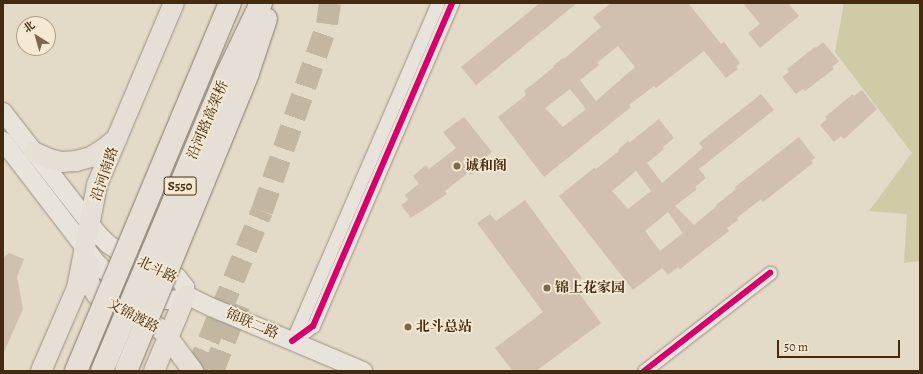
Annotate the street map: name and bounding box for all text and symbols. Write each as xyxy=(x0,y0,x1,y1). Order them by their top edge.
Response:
north arrow xyxy=(16,16,56,56)
text: 北 xyxy=(20,18,38,36)
street label: 沿河路高架桥 xyxy=(184,78,232,162)
street label: 沿河南路 xyxy=(88,145,122,203)
place label: 诚和阁 xyxy=(465,158,507,174)
marker: 诚和阁 xyxy=(452,161,462,171)
road number: S550 xyxy=(163,175,197,197)
street label: 北斗路 xyxy=(134,253,180,287)
place label: 锦上花家园 xyxy=(555,280,625,296)
marker: 锦上花家园 xyxy=(542,283,552,293)
street label: 文锦渡路 xyxy=(104,295,162,337)
street label: 锦联二路 xyxy=(223,305,281,343)
place label: 北斗总站 xyxy=(416,319,472,335)
marker: 北斗总站 xyxy=(403,322,413,332)
scale bar xyxy=(779,332,902,358)
text: 50 m xyxy=(784,339,808,355)

